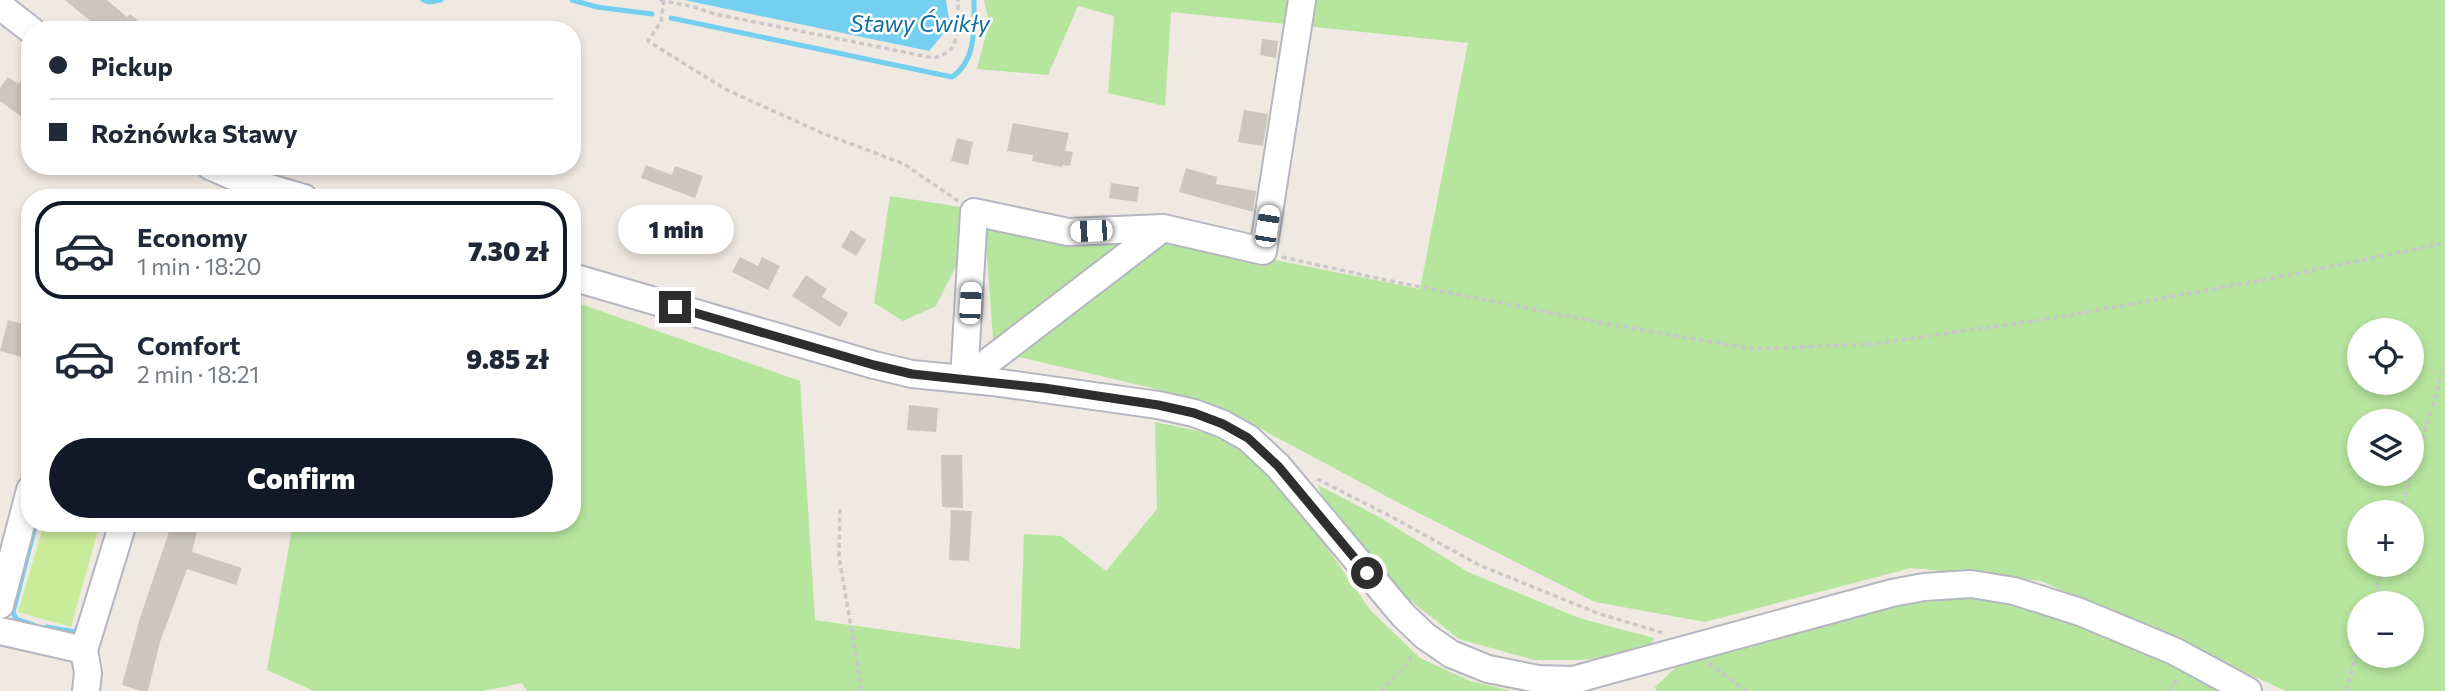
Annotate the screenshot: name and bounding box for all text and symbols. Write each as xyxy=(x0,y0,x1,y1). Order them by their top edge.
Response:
water label: Stawy Ćwikły xyxy=(850,9,991,37)
text: Pickup xyxy=(91,50,173,81)
text: Rożnówka Stawy xyxy=(91,117,298,148)
car xyxy=(1254,204,1281,248)
callout: 1 min xyxy=(617,205,733,254)
text: 1 min xyxy=(648,215,704,243)
icon: car xyxy=(53,219,116,282)
car xyxy=(1070,220,1113,242)
text: Economy xyxy=(137,221,248,252)
text: 7.30 zł xyxy=(468,235,549,266)
text: 1 min · 18:20 xyxy=(137,252,262,280)
car xyxy=(959,281,982,325)
route end xyxy=(659,291,691,323)
map controls xyxy=(2347,318,2424,668)
button: locate xyxy=(2347,318,2424,395)
icon: car xyxy=(53,327,116,390)
text: Comfort xyxy=(137,329,240,360)
text: 9.85 zł xyxy=(466,343,549,374)
text: 2 min · 18:21 xyxy=(137,360,259,388)
button: layers xyxy=(2347,409,2424,486)
button: Confirm xyxy=(49,438,553,518)
button: + xyxy=(2347,500,2424,577)
route start xyxy=(1351,557,1383,589)
button: − xyxy=(2347,591,2424,668)

